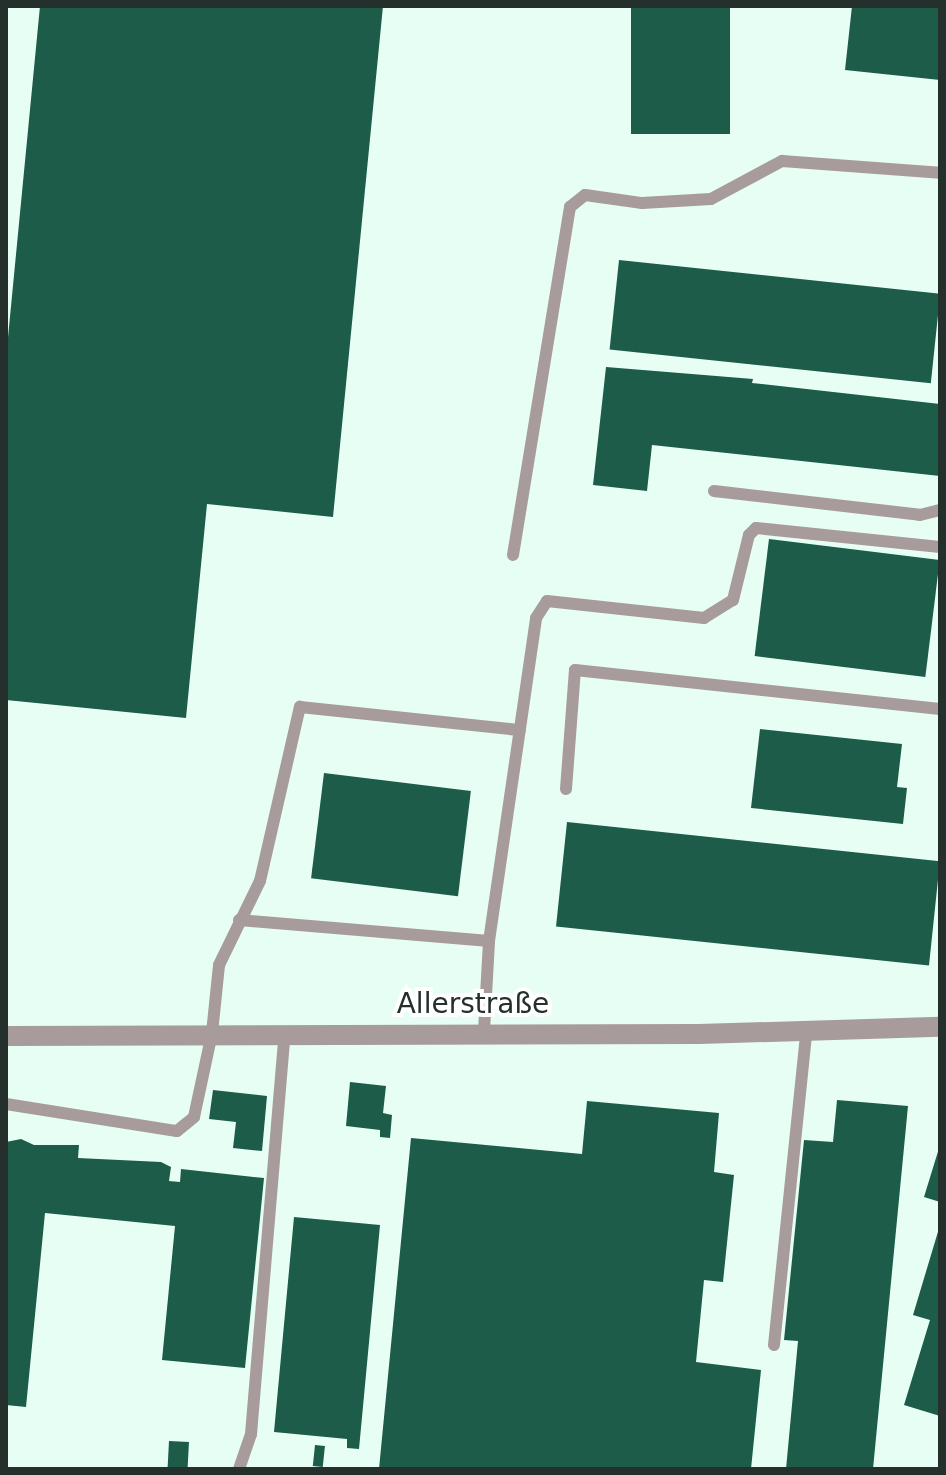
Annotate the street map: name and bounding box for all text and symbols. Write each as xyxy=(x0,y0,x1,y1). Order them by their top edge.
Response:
street label: Allerstraße xyxy=(397,987,549,1021)

